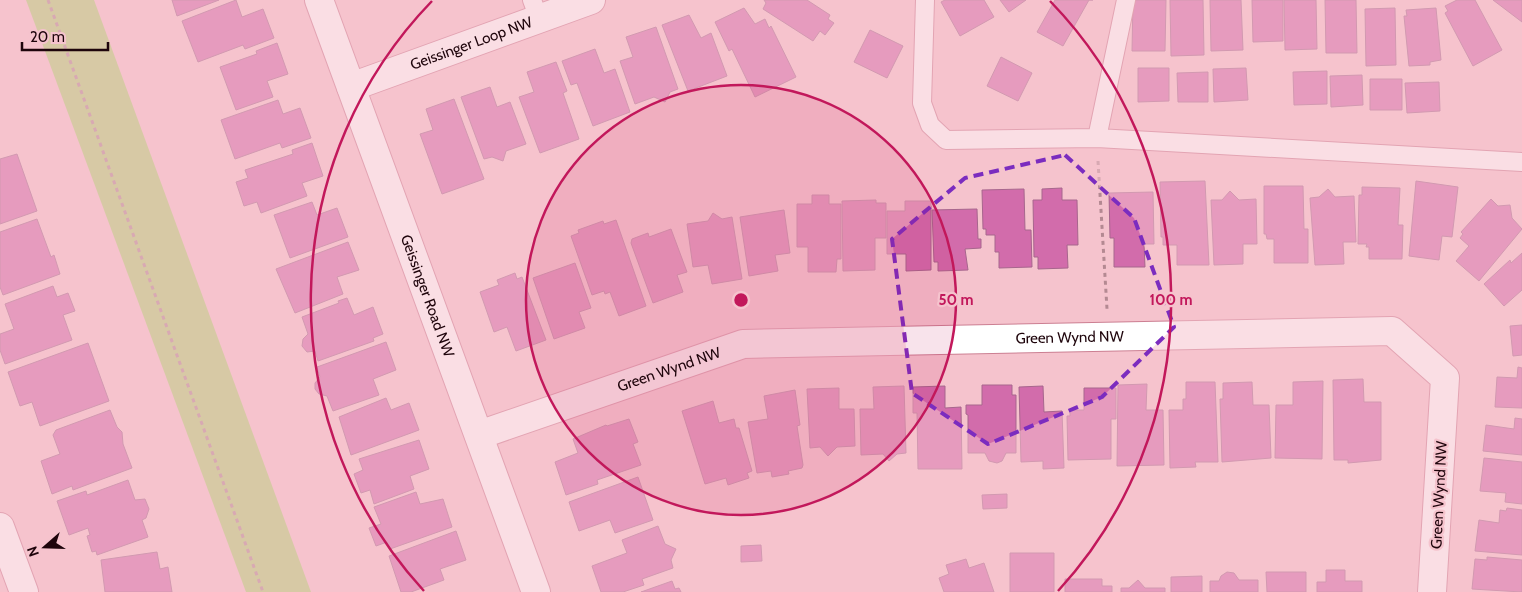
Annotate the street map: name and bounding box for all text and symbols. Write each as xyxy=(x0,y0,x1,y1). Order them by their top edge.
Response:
street label: Geissinger Loop NW xyxy=(408,13,536,74)
scale bar xyxy=(22,20,109,52)
text: 20 m xyxy=(30,28,65,46)
street label: Geissinger Road NW xyxy=(397,232,458,360)
centre of rings xyxy=(732,291,750,309)
text: 50 m xyxy=(938,291,974,309)
text: 100 m xyxy=(1149,291,1193,309)
street label: Green Wynd NW xyxy=(1015,327,1125,348)
street label: Green Wynd NW xyxy=(615,343,724,396)
street label: Green Wynd NW xyxy=(1427,440,1451,549)
north arrow xyxy=(20,522,70,572)
text: N xyxy=(23,544,43,559)

